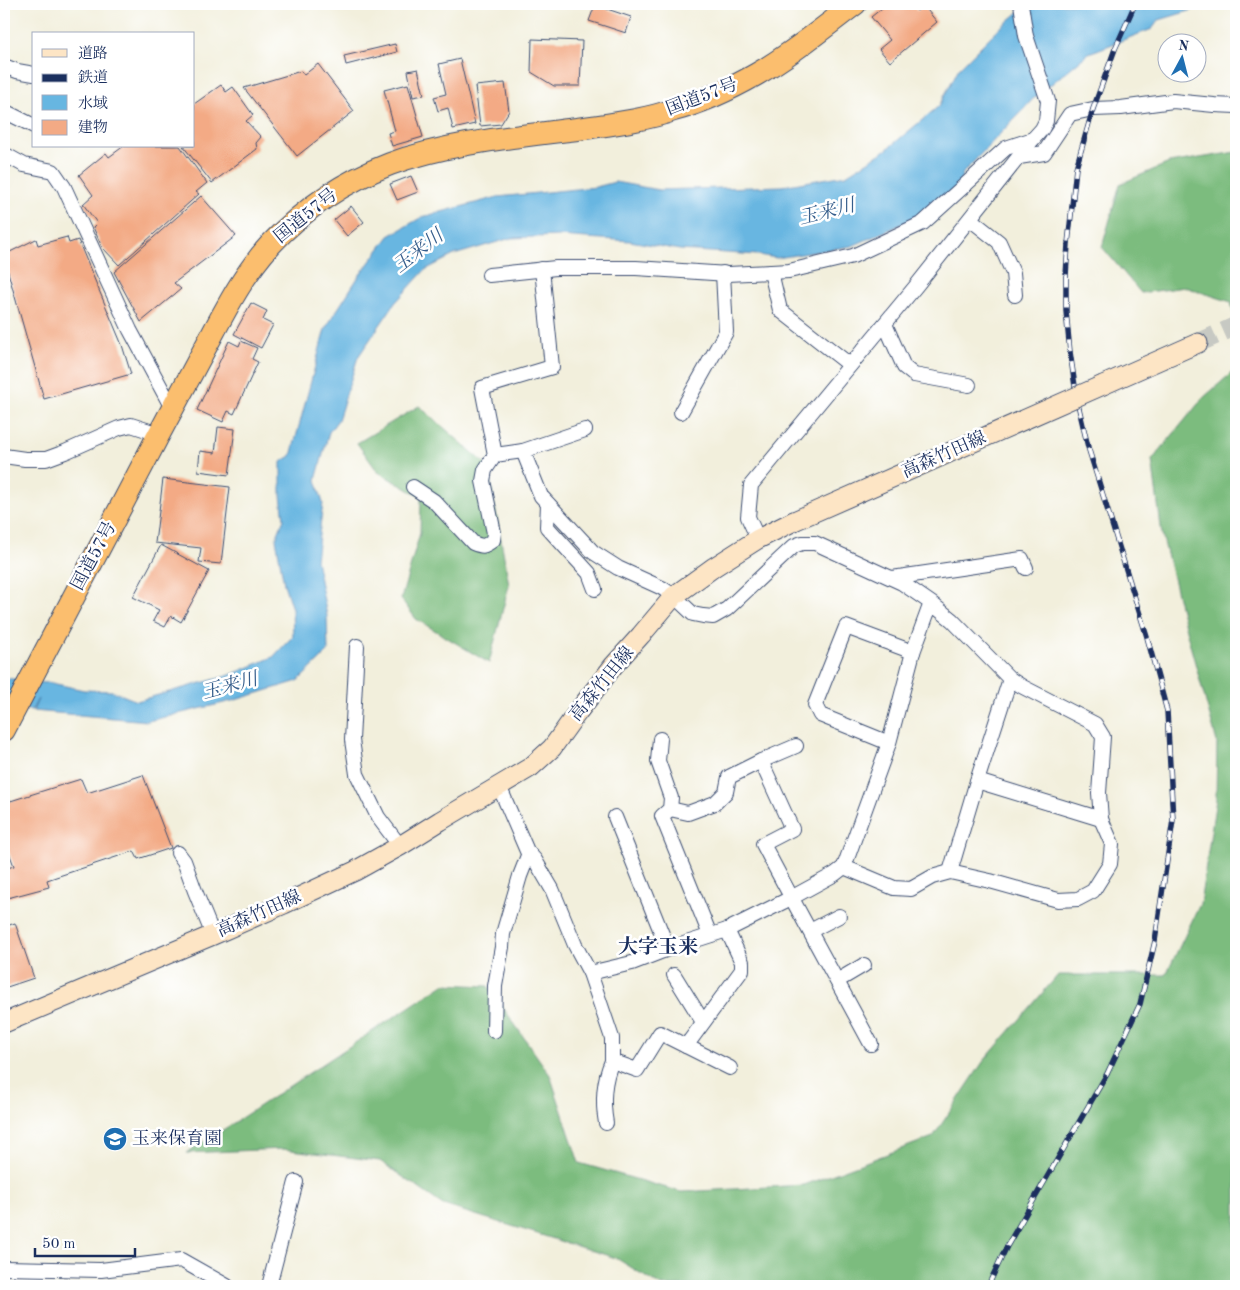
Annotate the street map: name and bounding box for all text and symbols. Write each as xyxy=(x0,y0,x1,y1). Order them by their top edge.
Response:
legend xyxy=(32,32,195,148)
north arrow xyxy=(1158,32,1208,82)
text: N xyxy=(1177,38,1190,54)
text: 道路 xyxy=(78,45,108,62)
text: 鉄道 xyxy=(78,69,108,86)
street label: 国道57号 xyxy=(663,73,740,119)
text: 水域 xyxy=(78,95,108,112)
text: 建物 xyxy=(78,119,108,136)
street label: 国道57号 xyxy=(270,184,341,247)
water label: 玉来川 xyxy=(797,194,859,229)
water label: 玉来川 xyxy=(389,224,449,277)
street label: 高森竹田線 xyxy=(898,427,989,482)
street label: 国道57号 xyxy=(67,518,120,593)
street label: 高森竹田線 xyxy=(565,642,637,725)
water label: 玉来川 xyxy=(199,668,262,704)
street label: 高森竹田線 xyxy=(213,886,304,941)
district label: 大字玉来 xyxy=(618,936,698,958)
school or university icon: 玉来保育園 xyxy=(102,1126,128,1152)
place label: 玉来保育園 xyxy=(132,1128,222,1148)
scale bar xyxy=(35,1225,135,1257)
text: 50 m xyxy=(42,1237,76,1252)

